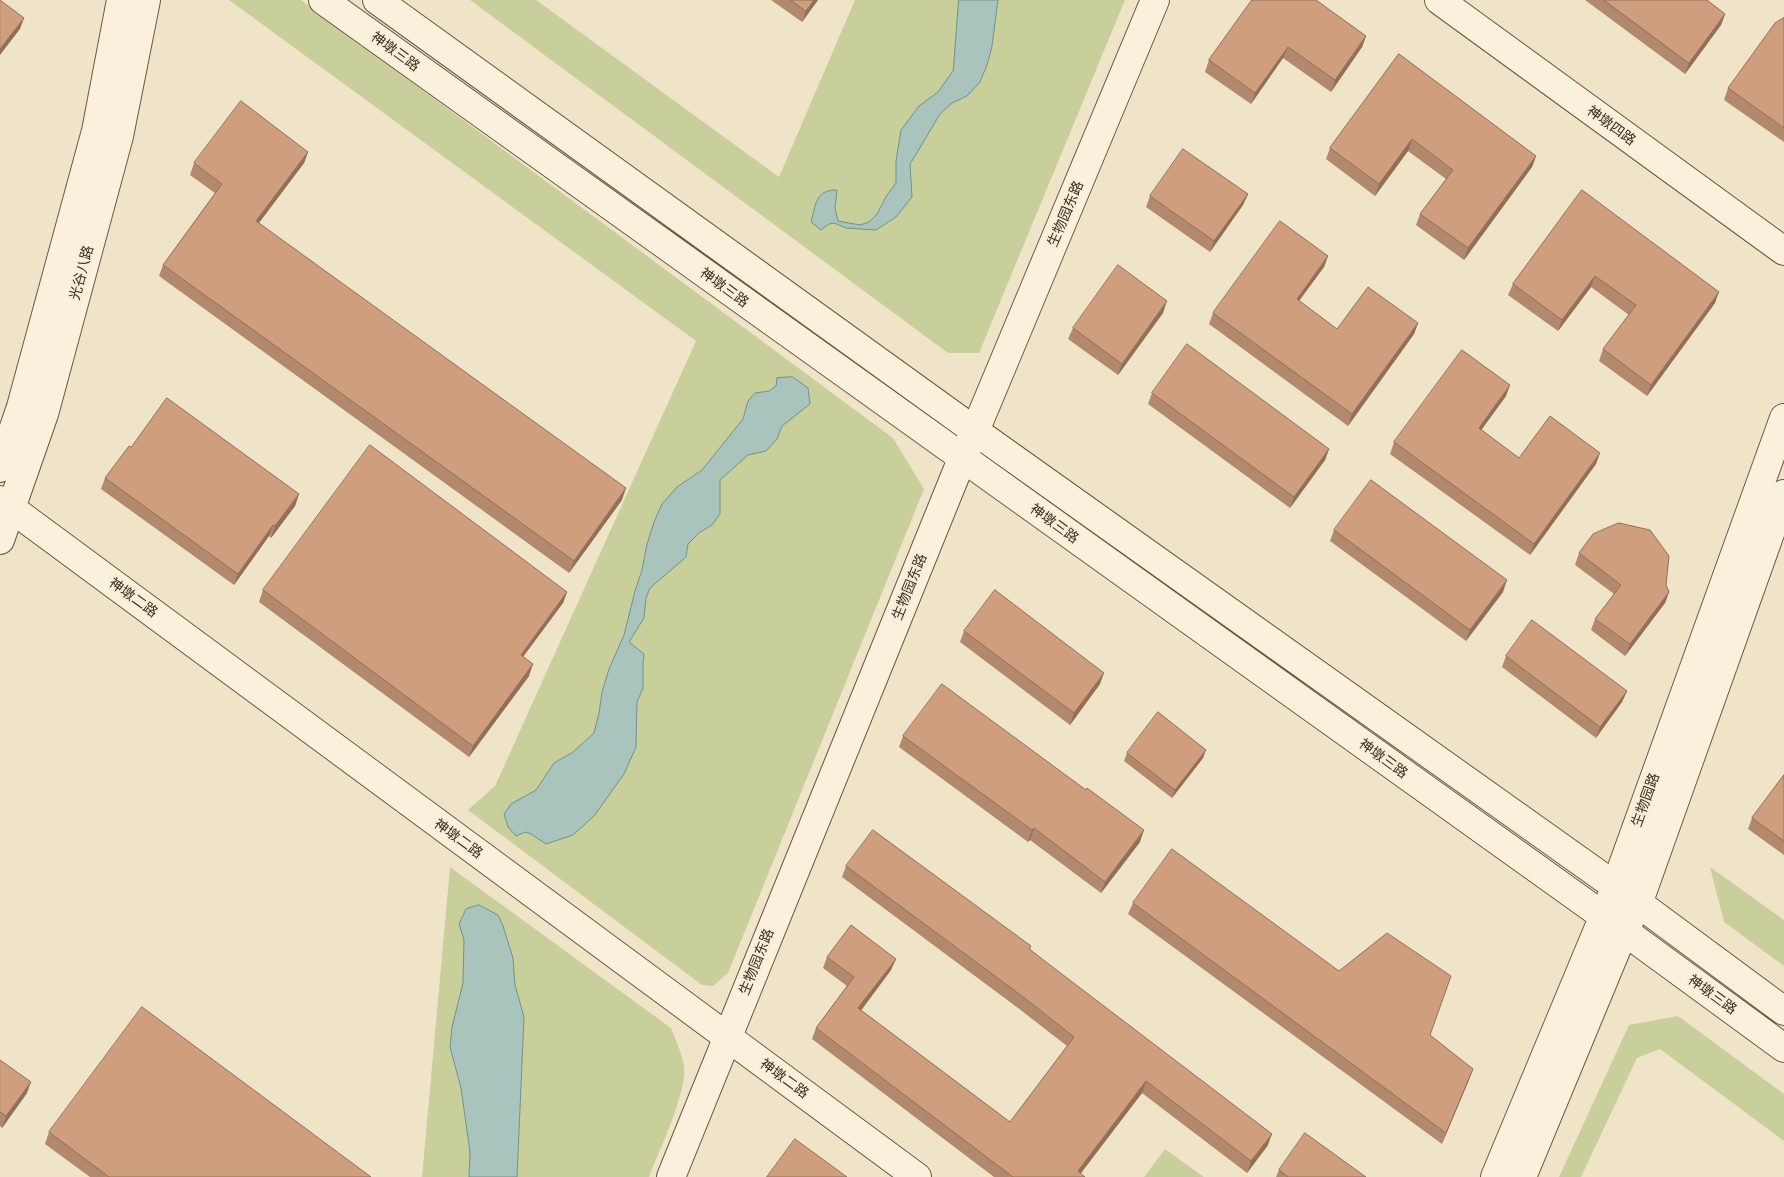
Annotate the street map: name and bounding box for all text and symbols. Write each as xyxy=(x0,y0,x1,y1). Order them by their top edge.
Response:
street label: 神墩三路 xyxy=(367,29,423,75)
street label: 神墩四路 xyxy=(1583,103,1639,149)
street label: 生物园东路 xyxy=(1045,179,1087,249)
street label: 光谷八路 xyxy=(67,244,97,302)
street label: 神墩三路 xyxy=(696,265,752,311)
street label: 神墩三路 xyxy=(1026,501,1082,547)
street label: 生物园东路 xyxy=(889,551,931,623)
street label: 神墩二路 xyxy=(105,575,161,621)
street label: 神墩三路 xyxy=(1355,736,1411,782)
street label: 生物园路 xyxy=(1629,771,1663,829)
street label: 神墩二路 xyxy=(430,816,486,862)
street label: 生物园东路 xyxy=(736,926,778,998)
street label: 神墩三路 xyxy=(1684,972,1740,1018)
street label: 神墩二路 xyxy=(756,1056,812,1102)

